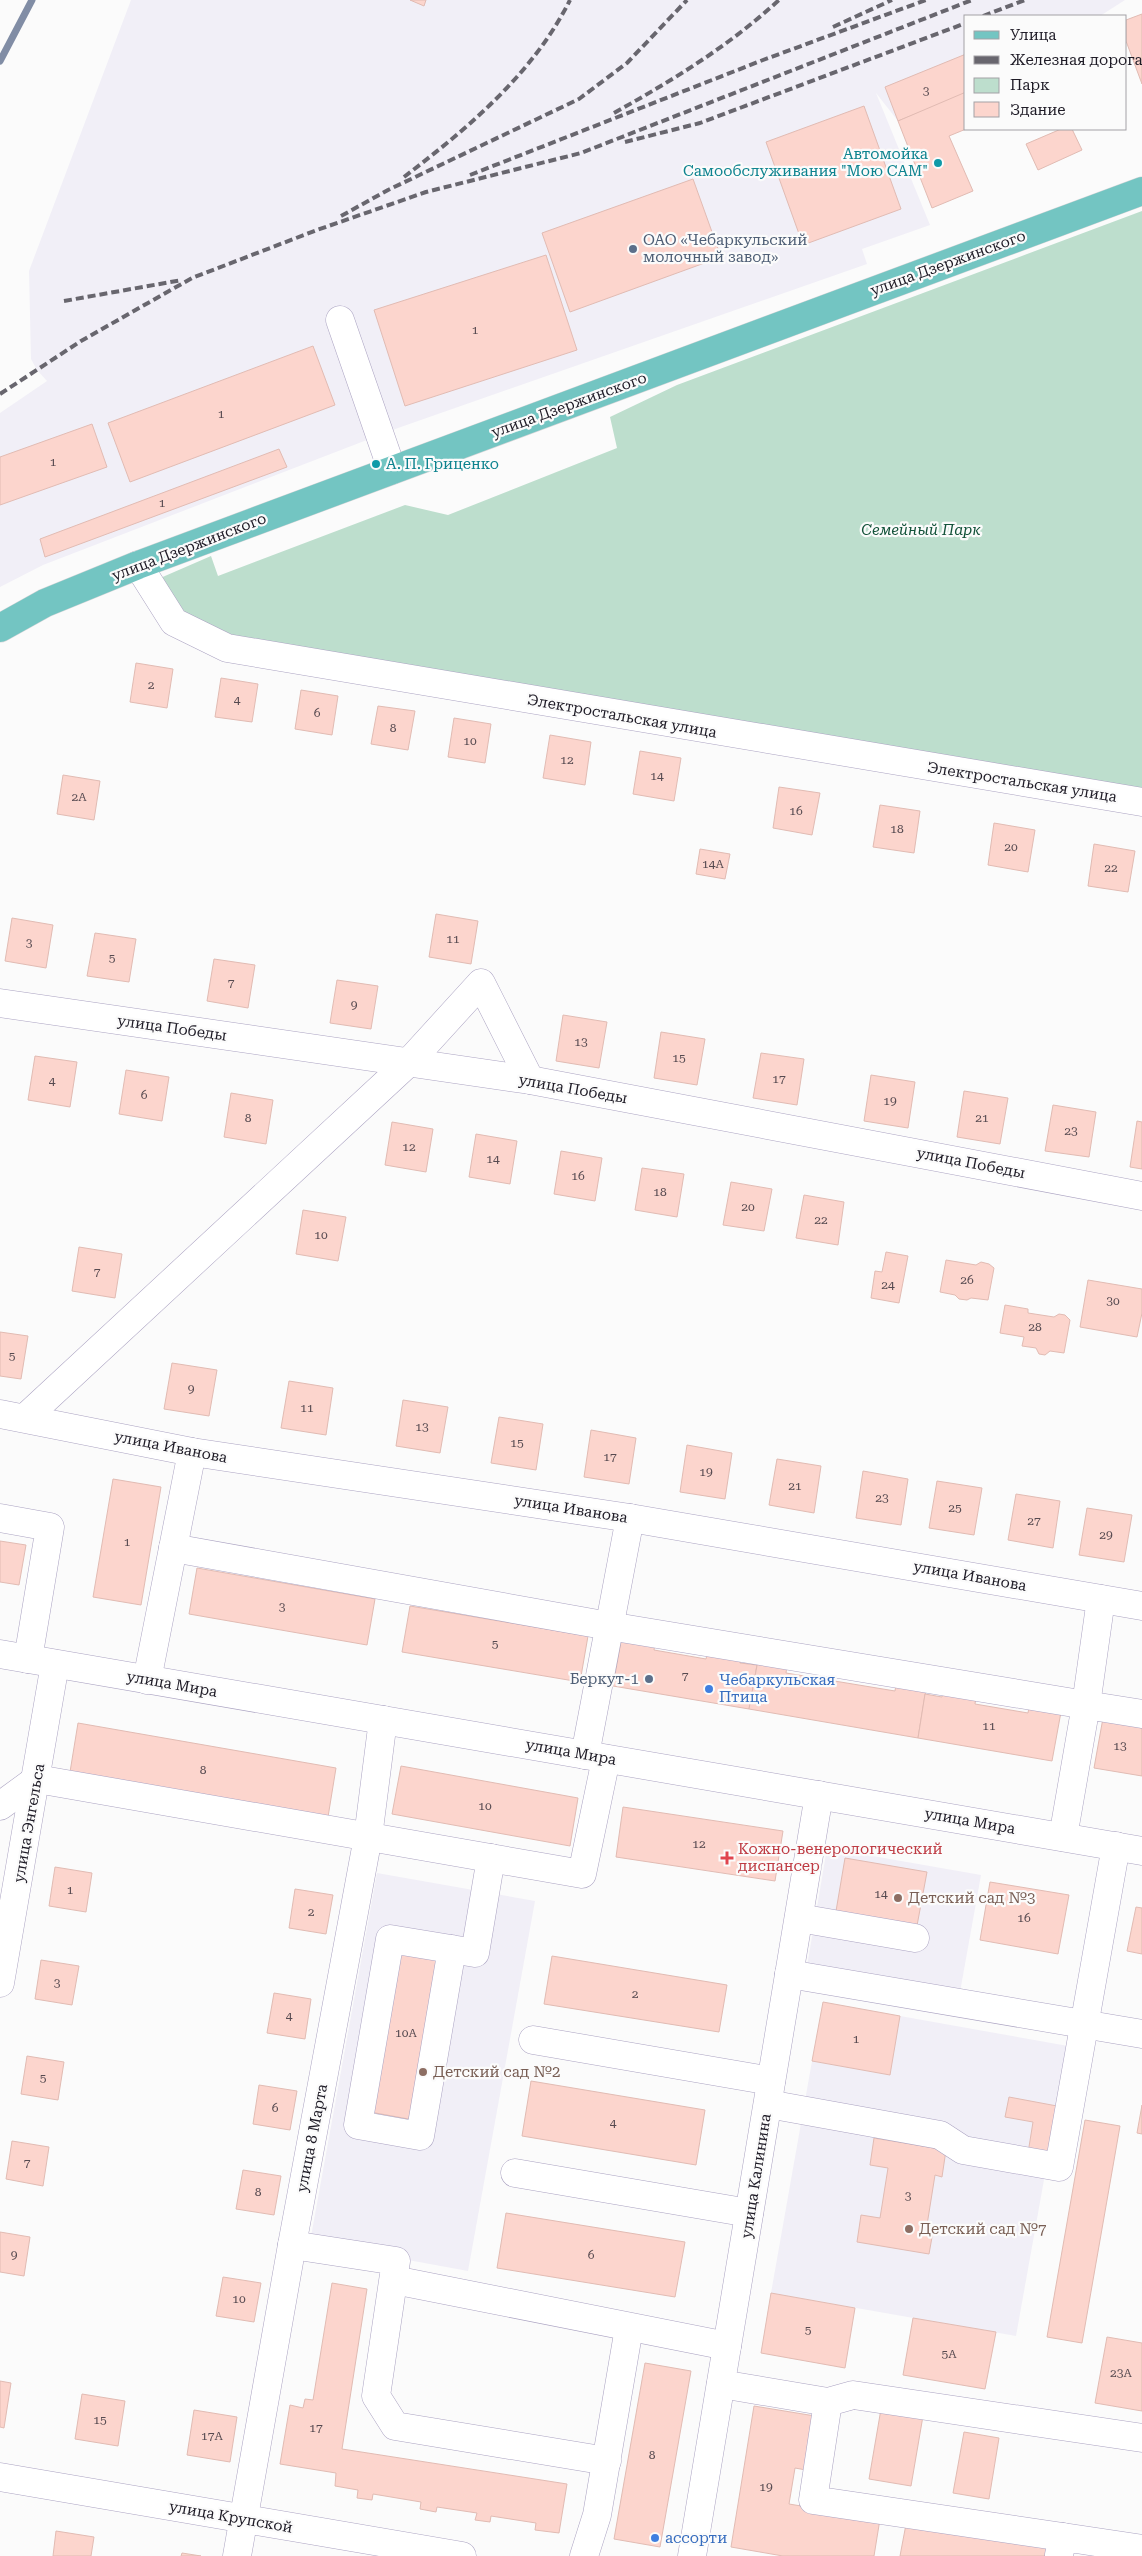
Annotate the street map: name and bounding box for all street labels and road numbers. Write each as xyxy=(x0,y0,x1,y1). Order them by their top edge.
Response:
street label: улица Дзержинского xyxy=(868,227,1028,299)
street label: улица Дзержинского xyxy=(489,369,649,441)
street label: улица Дзержинского xyxy=(109,509,269,585)
street label: Электростальская улица xyxy=(526,690,718,742)
street label: Электростальская улица xyxy=(926,758,1118,806)
street label: улица Победы xyxy=(116,1011,228,1045)
street label: улица Победы xyxy=(517,1071,629,1107)
street label: улица Победы xyxy=(915,1144,1027,1182)
street label: улица Иванова xyxy=(113,1427,229,1467)
street label: улица Иванова xyxy=(513,1491,629,1527)
street label: улица Иванова xyxy=(912,1557,1028,1595)
street label: улица Мира xyxy=(125,1667,219,1701)
street label: улица Мира xyxy=(524,1735,618,1769)
street label: улица Энгельса xyxy=(10,1762,48,1884)
street label: улица Мира xyxy=(923,1804,1017,1838)
street label: улица 8 Марта xyxy=(293,2082,331,2194)
street label: улица Калинина xyxy=(737,2112,775,2240)
street label: улица Крупской xyxy=(168,2497,294,2537)

